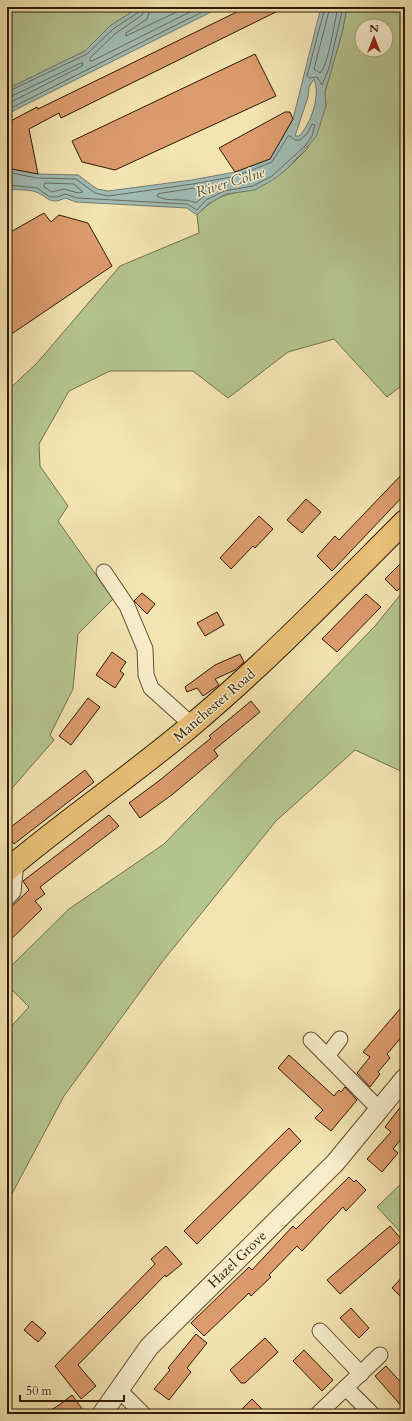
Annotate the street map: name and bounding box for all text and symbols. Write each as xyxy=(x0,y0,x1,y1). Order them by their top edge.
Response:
north arrow xyxy=(354,18,394,58)
text: N xyxy=(369,21,379,36)
water label: River Colne xyxy=(193,162,267,202)
street label: Manchester Road xyxy=(169,664,260,746)
street label: Hazel Grove xyxy=(204,1227,271,1292)
scale bar xyxy=(20,1377,124,1403)
text: 50 m xyxy=(26,1383,53,1399)

